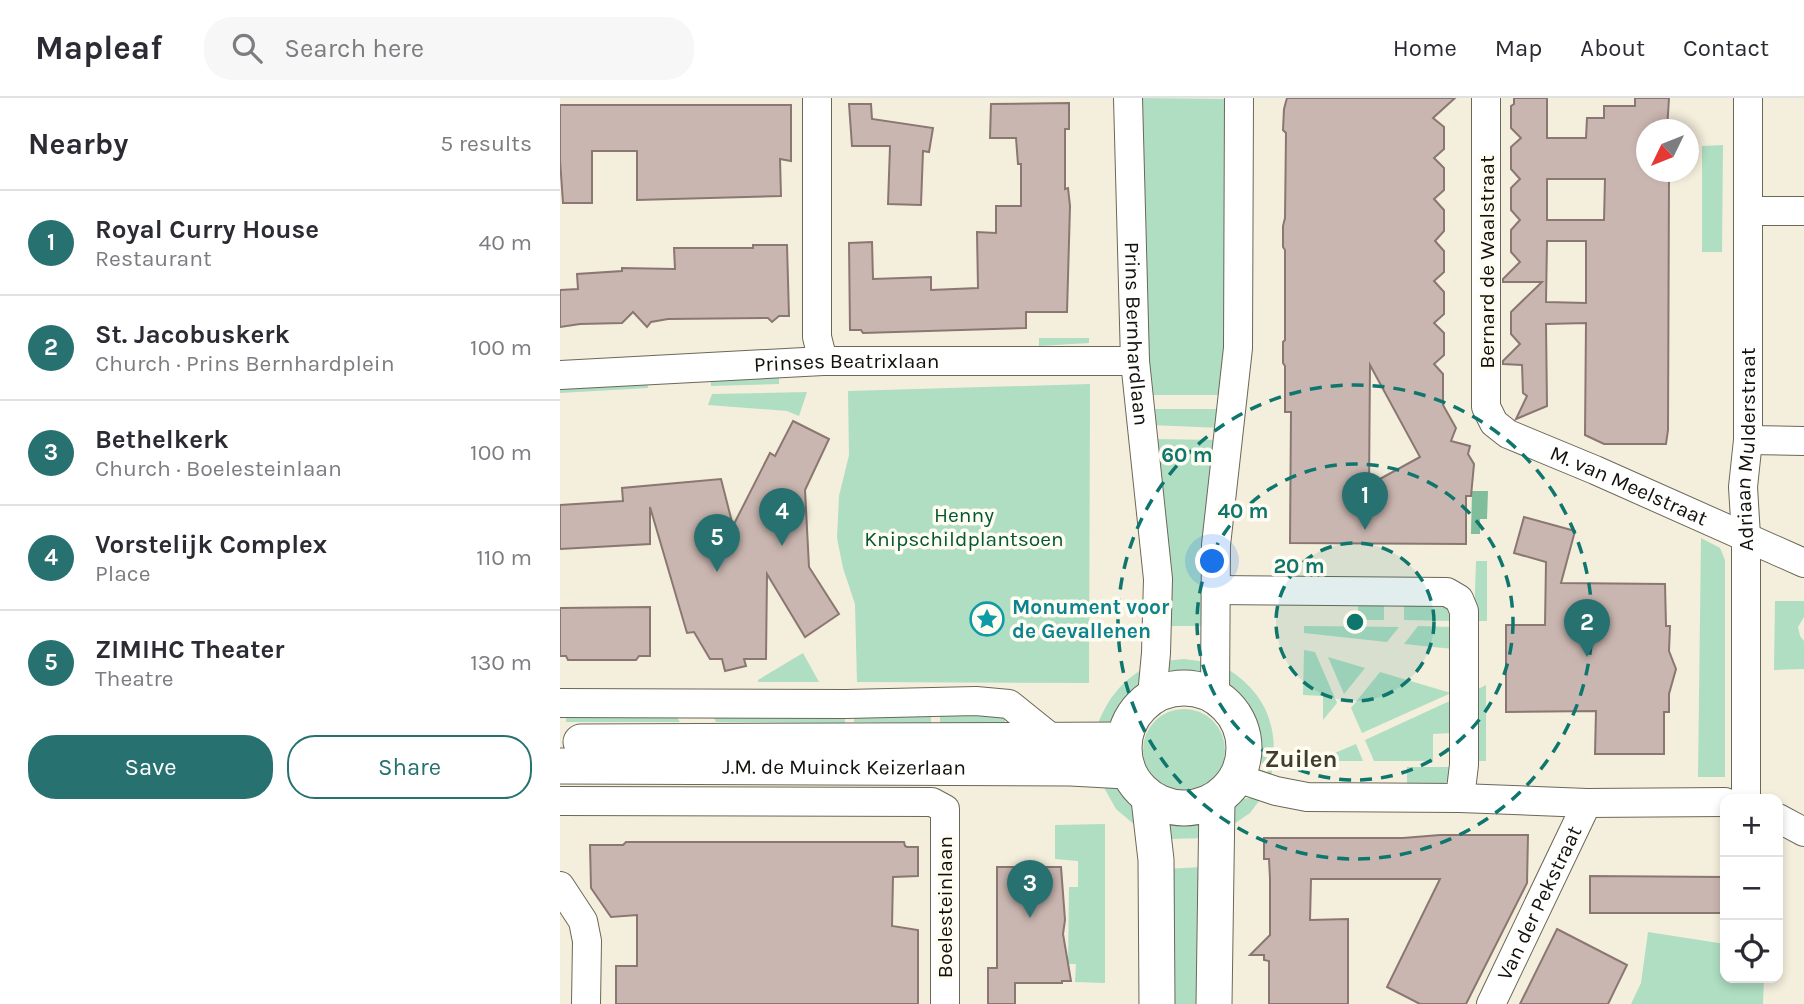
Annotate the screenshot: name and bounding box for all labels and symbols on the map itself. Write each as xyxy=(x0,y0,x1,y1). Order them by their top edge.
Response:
north arrow xyxy=(1636,119,1699,182)
street label: Bernard de Waalstraat xyxy=(1475,155,1499,369)
street label: Prins Bernhardlaan xyxy=(1120,241,1154,427)
street label: Adriaan Mulderstraat xyxy=(1731,347,1760,551)
street label: Prinses Beatrixlaan xyxy=(753,349,939,377)
street label: M. van Meelstraat xyxy=(1547,441,1711,531)
text: 60 m xyxy=(1161,443,1213,467)
pin: 1 xyxy=(1342,472,1388,530)
pin: 4 xyxy=(759,488,805,546)
text: 40 m xyxy=(1217,499,1269,523)
park label: Henny Knipschildplantsoen xyxy=(864,503,1064,551)
pin: 5 xyxy=(694,514,740,572)
your location xyxy=(1195,544,1229,578)
text: 20 m xyxy=(1273,554,1325,578)
place label: Monument voor de Gevallenen xyxy=(1012,595,1170,643)
pin: 2 xyxy=(1564,599,1610,657)
place icon: Monument voor de Gevallenen xyxy=(968,600,1006,638)
centre of rings xyxy=(1343,610,1367,634)
district label: Zuilen xyxy=(1265,745,1338,773)
street label: J.M. de Muinck Keizerlaan xyxy=(722,755,966,780)
street label: Van der Pekstraat xyxy=(1492,822,1586,984)
street label: Boelesteinlaan xyxy=(933,836,957,978)
pin: 3 xyxy=(1007,860,1053,918)

